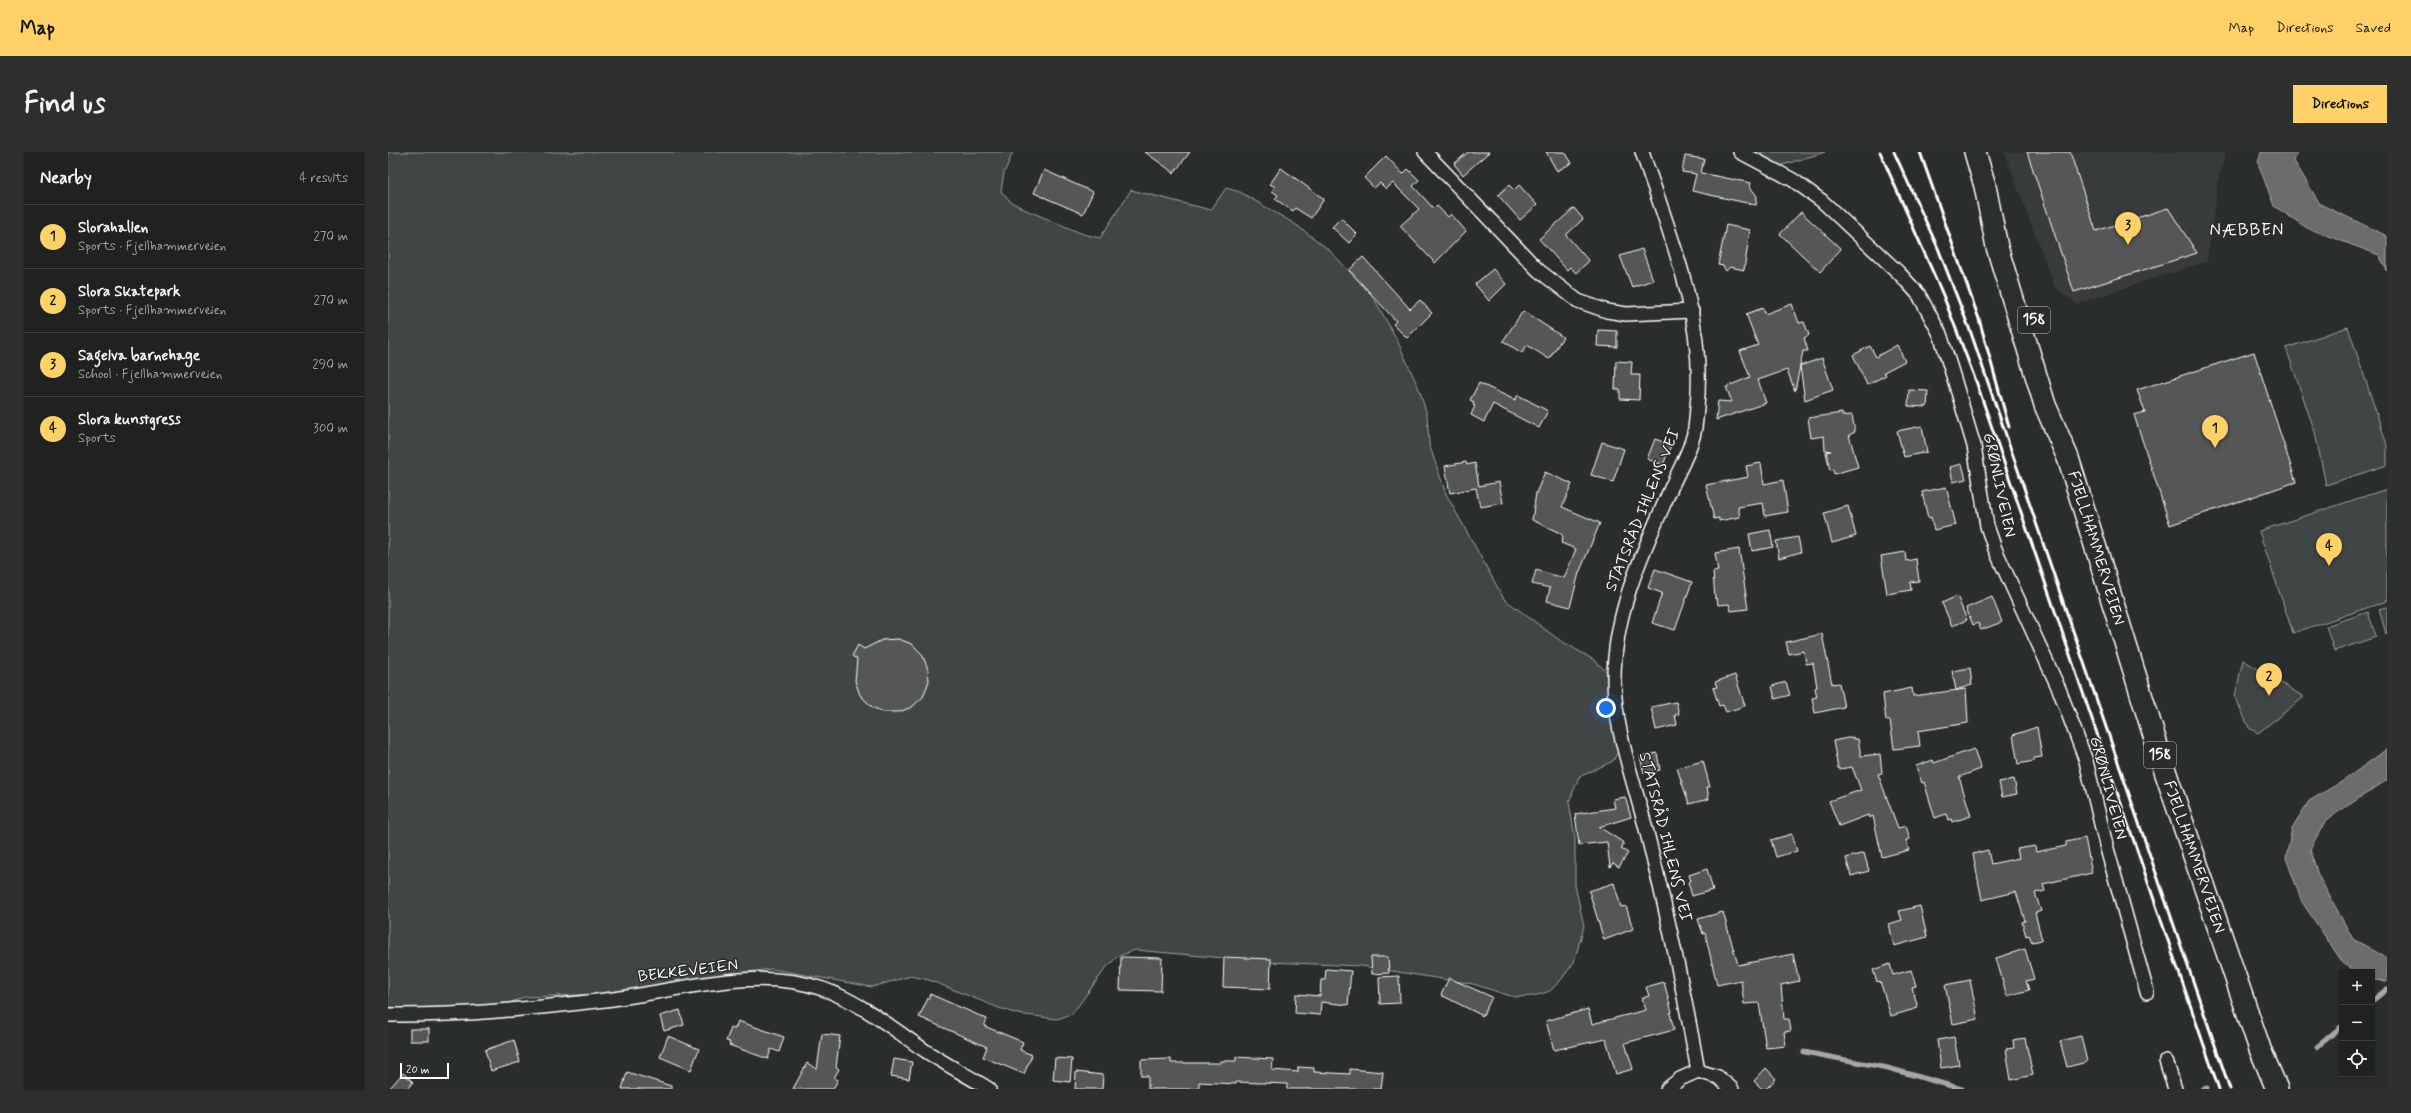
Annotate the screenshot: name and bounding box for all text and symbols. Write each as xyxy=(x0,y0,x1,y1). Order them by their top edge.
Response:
text: Map xyxy=(20,16,55,41)
text: Map xyxy=(2228,19,2254,37)
text: Directions xyxy=(2276,19,2334,37)
text: Saved xyxy=(2356,19,2391,37)
button: Directions xyxy=(2293,85,2387,123)
text: Find us xyxy=(24,86,105,123)
text: Nearby xyxy=(40,167,92,189)
text: 4 results xyxy=(299,170,348,187)
pin: 3 xyxy=(2115,212,2141,245)
text: Slorahallen xyxy=(78,218,148,238)
district label: NÆBBEN xyxy=(2210,219,2284,241)
text: 1 xyxy=(50,228,56,245)
text: 270 m xyxy=(313,228,348,245)
text: Sports · Fjellhammerveien xyxy=(78,238,226,255)
text: Slora Skatepark xyxy=(78,282,180,302)
text: 2 xyxy=(50,292,56,309)
text: 270 m xyxy=(313,292,348,309)
text: Sports · Fjellhammerveien xyxy=(78,302,226,319)
road number: 158 xyxy=(2018,307,2050,333)
text: Sagelva barnehage xyxy=(78,346,200,366)
text: 3 xyxy=(50,356,56,373)
text: 290 m xyxy=(312,356,348,373)
text: School · Fjellhammerveien xyxy=(78,366,222,383)
text: Slora kunstgress xyxy=(78,410,181,430)
pin: 1 xyxy=(2202,415,2228,448)
text: 4 xyxy=(49,420,57,437)
text: 300 m xyxy=(313,420,348,437)
street label: STATSRÅD IHLENS VEI xyxy=(1601,425,1685,595)
text: Sports xyxy=(78,430,116,447)
street label: GRØNLIVEIEN xyxy=(1978,431,2020,539)
street label: FJELLHAMMERVEIEN xyxy=(2063,468,2129,628)
pin: 4 xyxy=(2316,533,2342,566)
pin: 2 xyxy=(2256,663,2282,696)
your location xyxy=(1596,698,1616,718)
street label: GRØNLIVEIEN xyxy=(2084,734,2132,842)
road number: 158 xyxy=(2144,742,2176,768)
street label: STATSRÅD IHLENS VEI xyxy=(1634,750,1696,924)
street label: FJELLHAMMERVEIEN xyxy=(2158,778,2230,936)
street label: BEKKEVEIEN xyxy=(637,954,739,988)
map controls xyxy=(2339,969,2375,1077)
button: + xyxy=(2339,969,2375,1005)
button: − xyxy=(2339,1005,2375,1041)
button: locate xyxy=(2339,1041,2375,1077)
scale bar xyxy=(400,1061,449,1080)
text: 20 m xyxy=(406,1063,429,1077)

